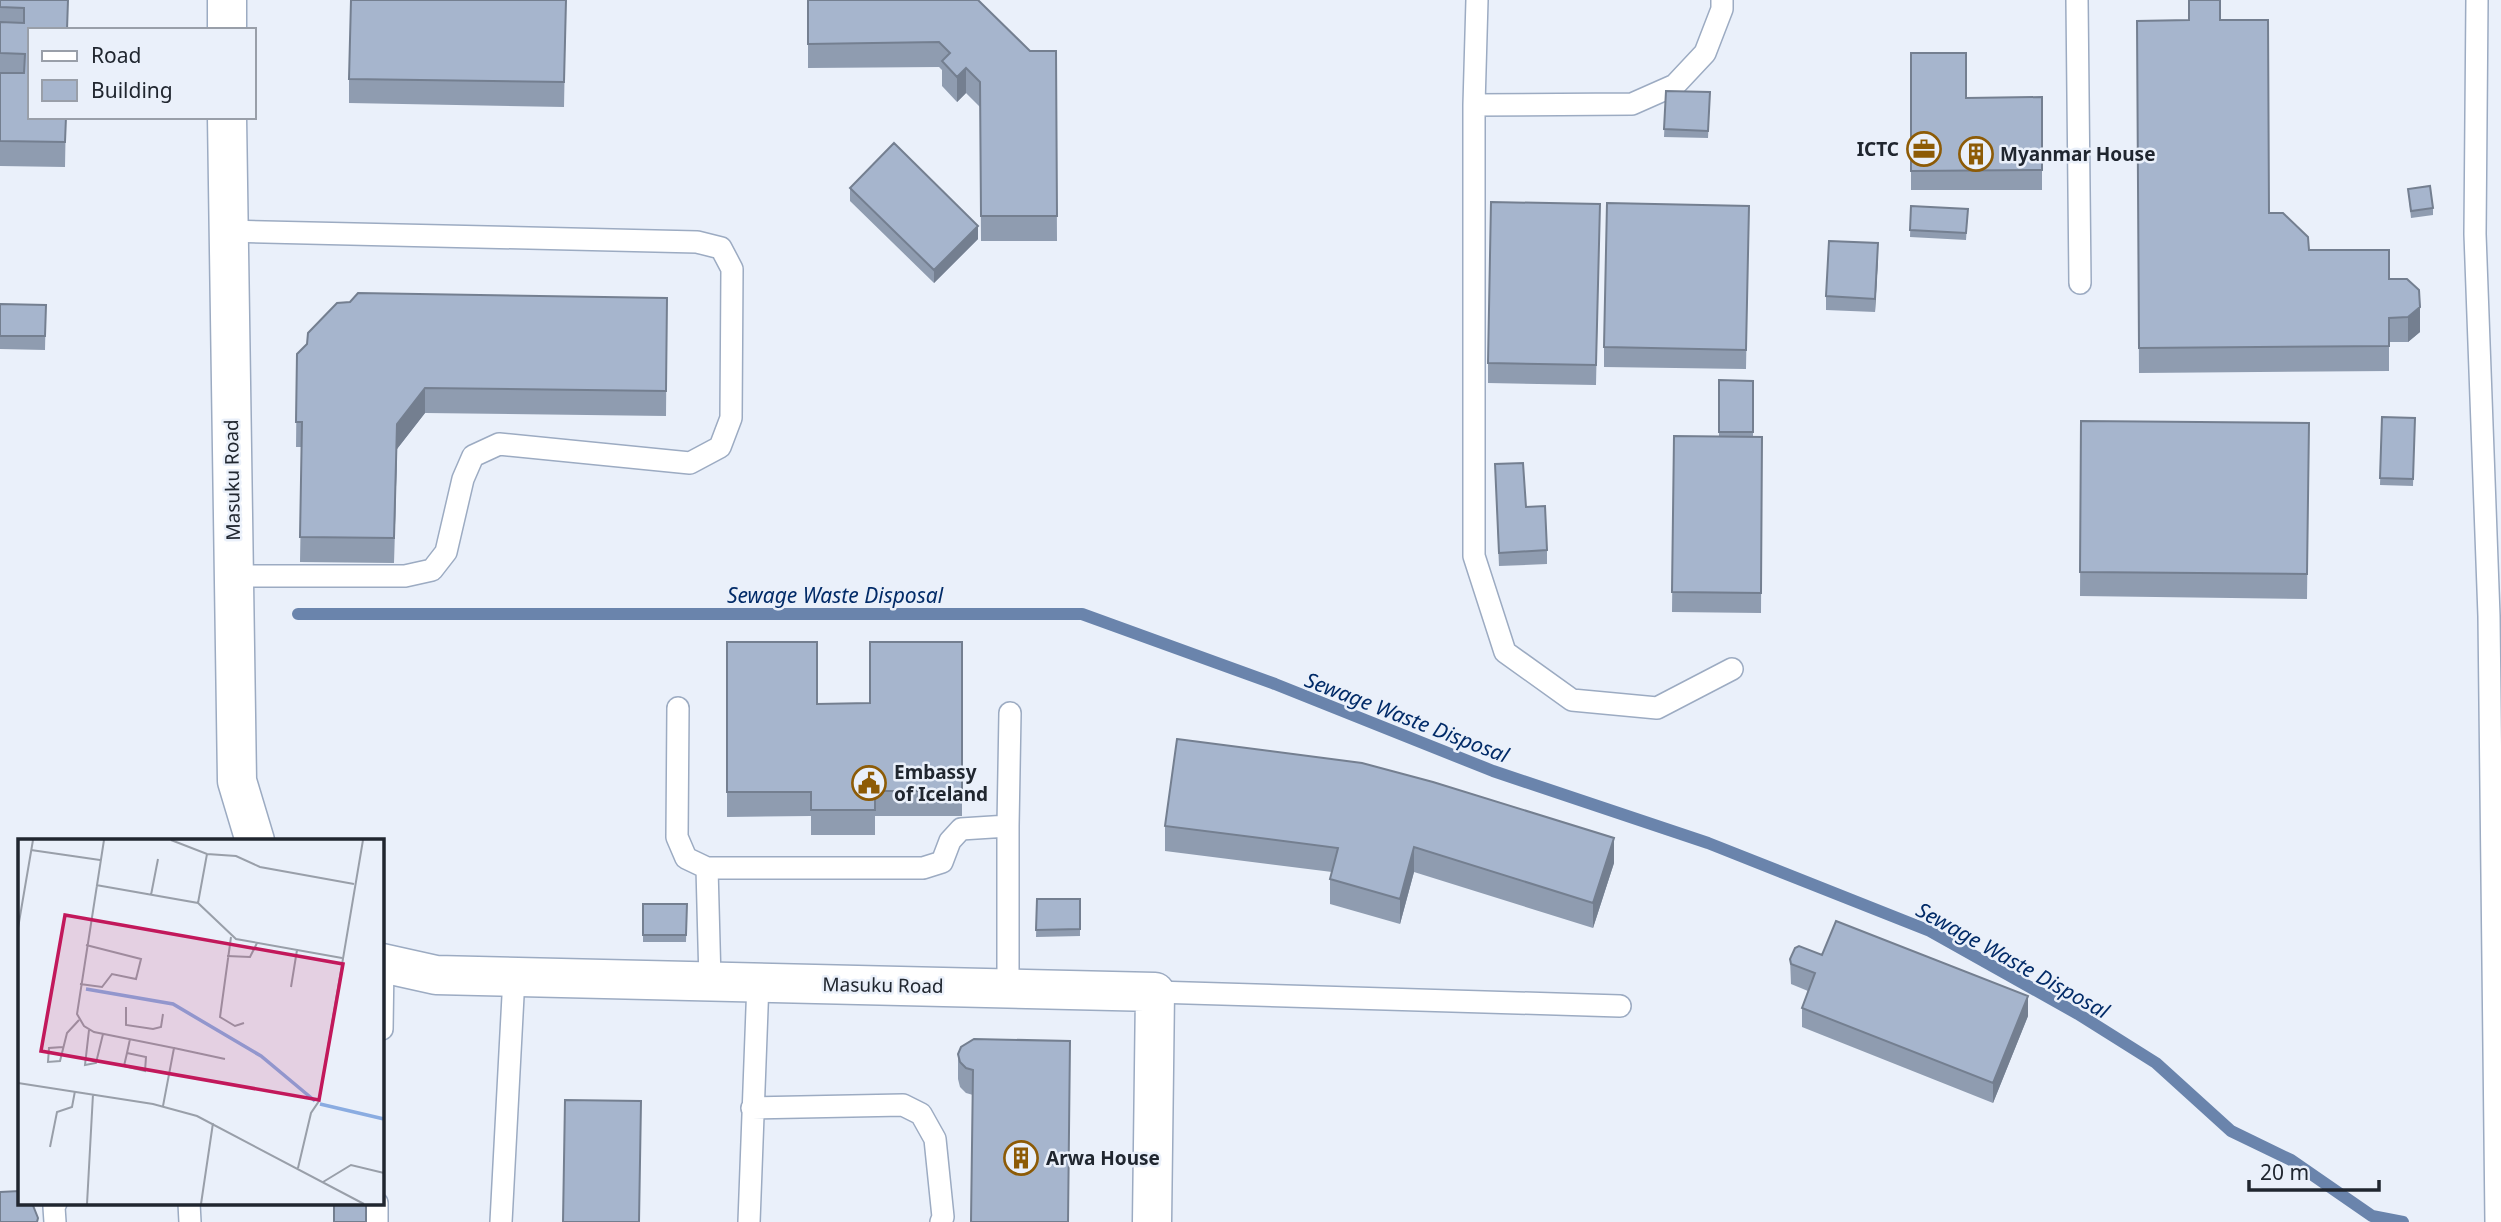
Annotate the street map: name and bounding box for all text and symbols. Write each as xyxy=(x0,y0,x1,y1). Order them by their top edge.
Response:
legend xyxy=(28,28,256,119)
text: Road xyxy=(91,41,141,69)
text: Building xyxy=(91,76,173,104)
office icon: ICTC xyxy=(1905,130,1943,168)
building icon: Myanmar House xyxy=(1957,135,1995,173)
place label: ICTC xyxy=(1857,136,1899,162)
place label: Myanmar House xyxy=(2000,141,2155,167)
street label: Masuku Road xyxy=(218,419,246,541)
water label: Sewage Waste Disposal xyxy=(727,581,944,609)
water label: Sewage Waste Disposal xyxy=(1301,665,1513,769)
place label: Embassy of Iceland xyxy=(894,759,988,807)
public building icon: Embassy of Iceland xyxy=(850,764,888,802)
inset map xyxy=(18,839,383,1204)
water label: Sewage Waste Disposal xyxy=(1912,895,2115,1025)
street label: Masuku Road xyxy=(822,971,944,999)
building icon: Arwa House xyxy=(1002,1139,1040,1177)
place label: Arwa House xyxy=(1046,1145,1160,1171)
scale bar xyxy=(2249,1148,2378,1192)
text: 20 m xyxy=(2260,1158,2309,1186)

